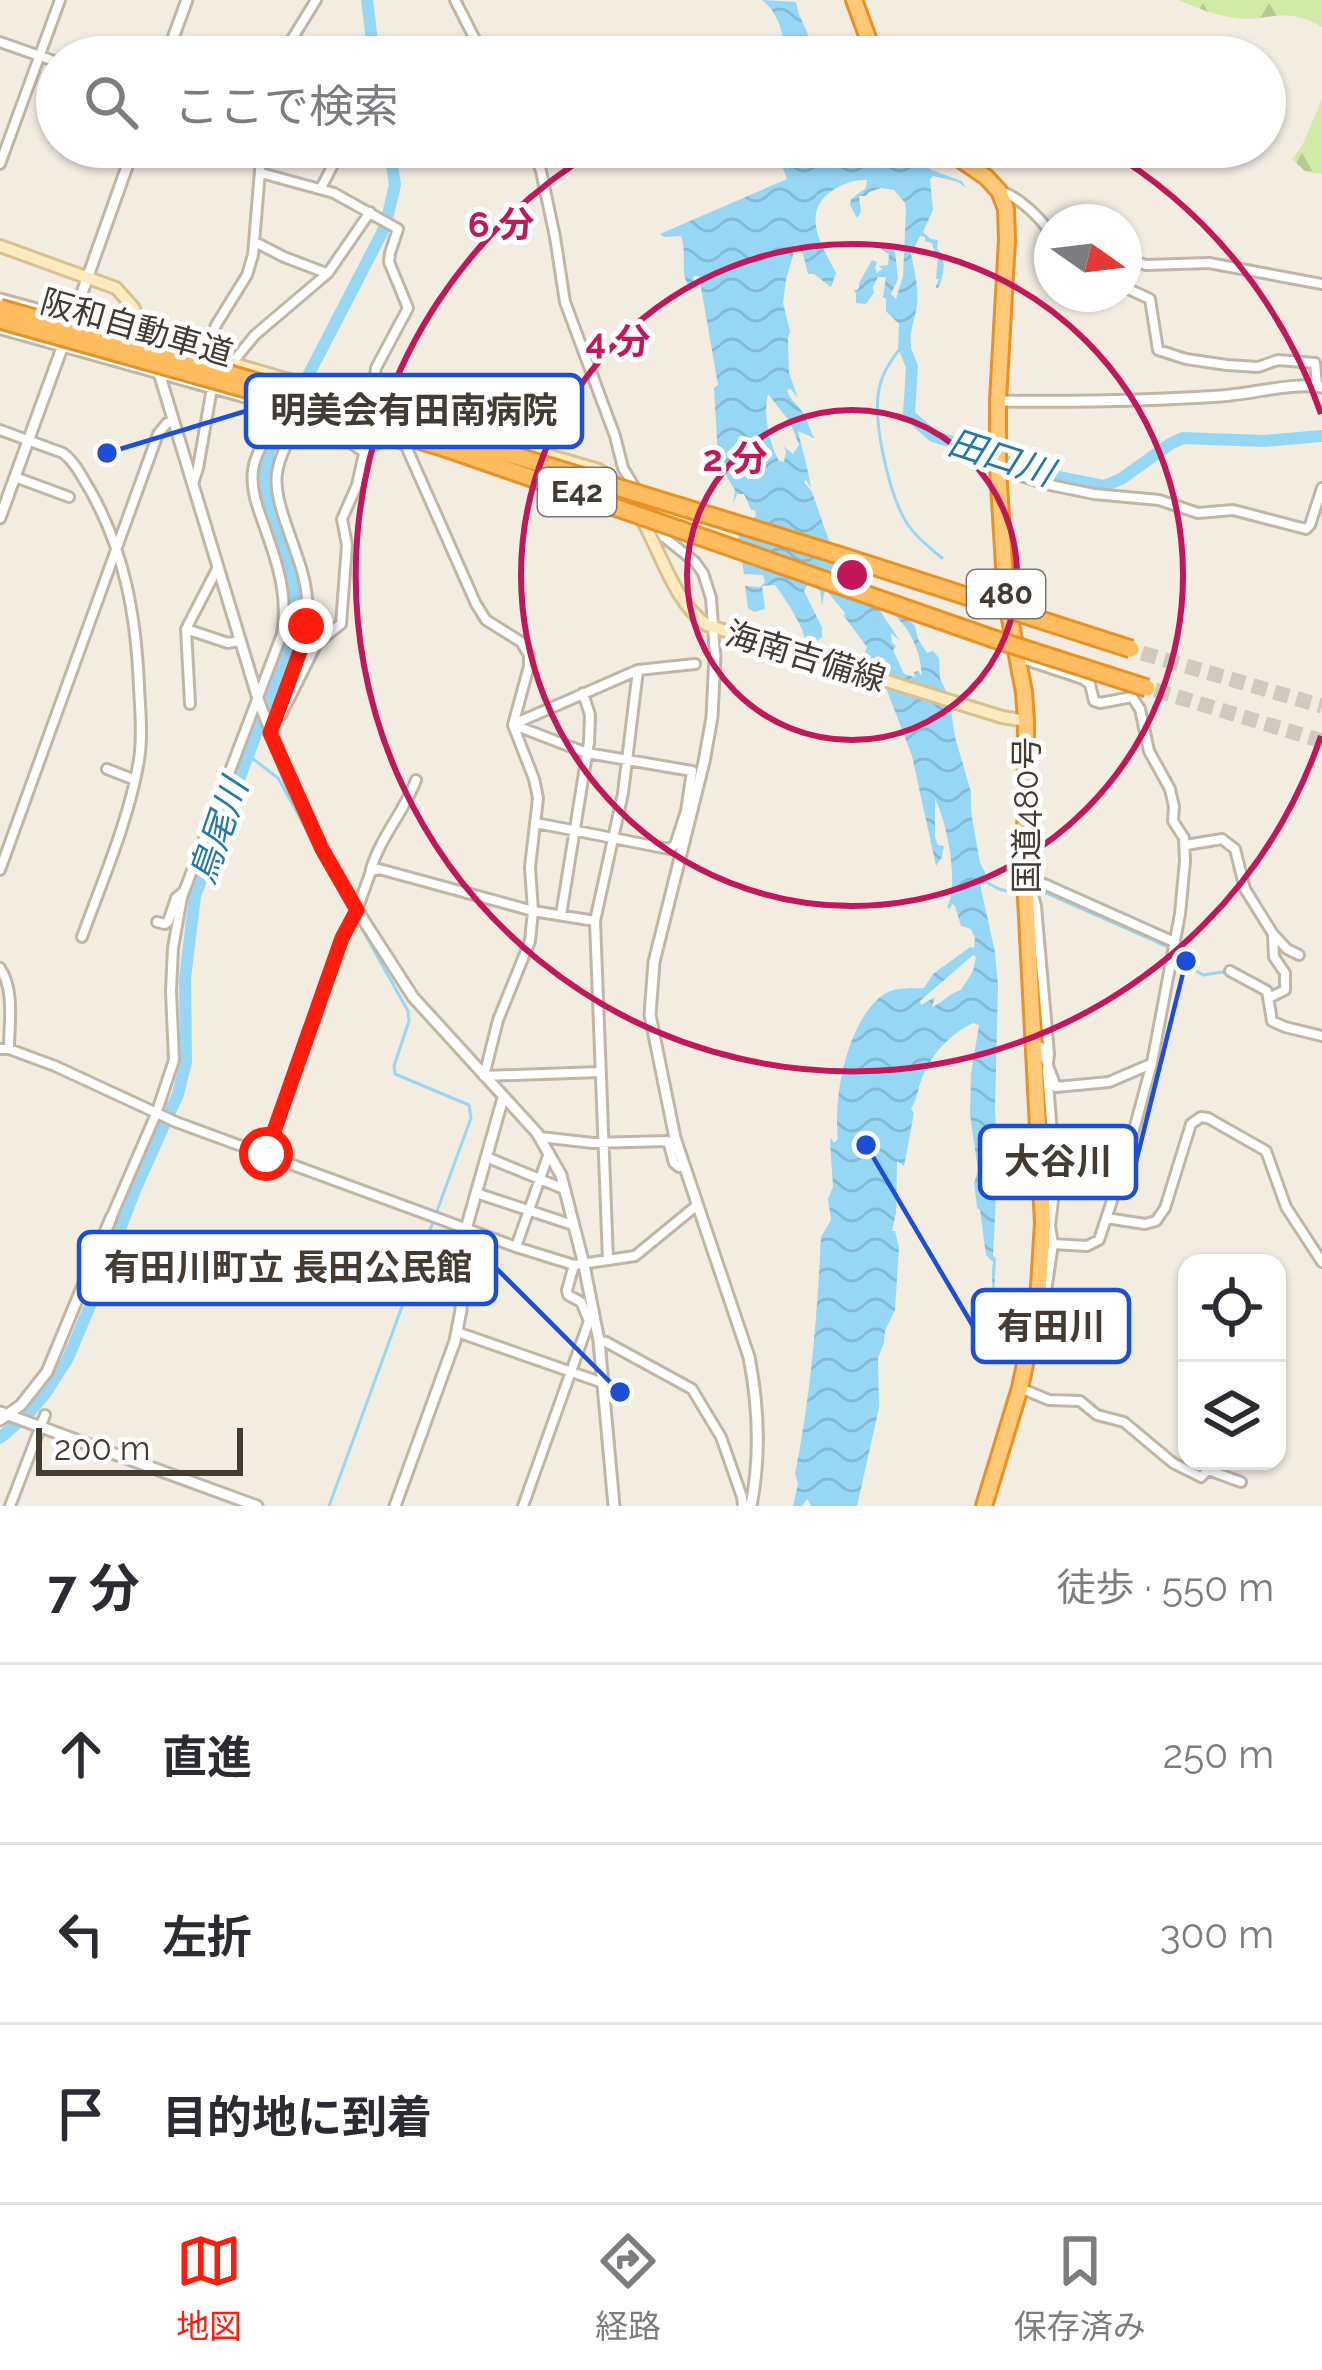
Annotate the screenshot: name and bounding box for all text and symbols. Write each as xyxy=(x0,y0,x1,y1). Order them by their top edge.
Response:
search box xyxy=(36,36,1286,168)
icon: search xyxy=(78,69,144,135)
text: ここで検索 xyxy=(174,80,399,133)
text: 6 分 xyxy=(468,203,534,245)
north arrow xyxy=(1034,204,1142,312)
street label: 阪和自動車道 xyxy=(36,281,237,374)
text: 4 分 xyxy=(585,320,651,362)
callout: 明美会有田南病院 xyxy=(246,375,582,447)
text: 明美会有田南病院 xyxy=(270,389,558,431)
water label: 田口川 xyxy=(943,420,1063,495)
text: 2 分 xyxy=(703,437,767,479)
road number: E42 xyxy=(538,468,616,516)
centre of rings xyxy=(831,554,873,596)
road number: 480 xyxy=(967,570,1045,618)
route end xyxy=(279,599,333,653)
street label: 海南吉備線 xyxy=(721,614,890,699)
street label: 国道480号 xyxy=(1007,737,1046,893)
water label: 鳥尾川 xyxy=(181,769,257,889)
callout: 大谷川 xyxy=(980,1126,1136,1198)
route start xyxy=(239,1127,293,1181)
text: 大谷川 xyxy=(1004,1140,1112,1182)
callout: 有田川町立 長田公民館 xyxy=(79,1232,496,1304)
text: 有田川町立 長田公民館 xyxy=(104,1246,472,1288)
map controls xyxy=(1178,1254,1286,1470)
button: locate xyxy=(1178,1254,1286,1362)
callout: 有田川 xyxy=(973,1290,1129,1362)
text: 有田川 xyxy=(997,1305,1105,1347)
button: layers xyxy=(1178,1362,1286,1470)
scale bar xyxy=(36,1422,243,1475)
text: 200 m xyxy=(54,1429,150,1468)
text: 7 分 xyxy=(48,1558,140,1618)
text: 徒歩 · 550 m xyxy=(1057,1564,1274,1610)
icon: ahead xyxy=(48,1721,114,1787)
text: 直進 xyxy=(162,1731,252,1784)
text: 250 m xyxy=(1163,1731,1274,1777)
icon: left xyxy=(48,1901,114,1967)
text: 左折 xyxy=(162,1911,252,1964)
text: 300 m xyxy=(1160,1911,1274,1957)
icon: arrive xyxy=(48,2081,114,2147)
text: 目的地に到着 xyxy=(162,2091,432,2144)
tab: 地図 xyxy=(176,2228,242,2348)
tab: 経路 xyxy=(595,2228,661,2348)
tab: 保存済み xyxy=(1014,2228,1146,2348)

